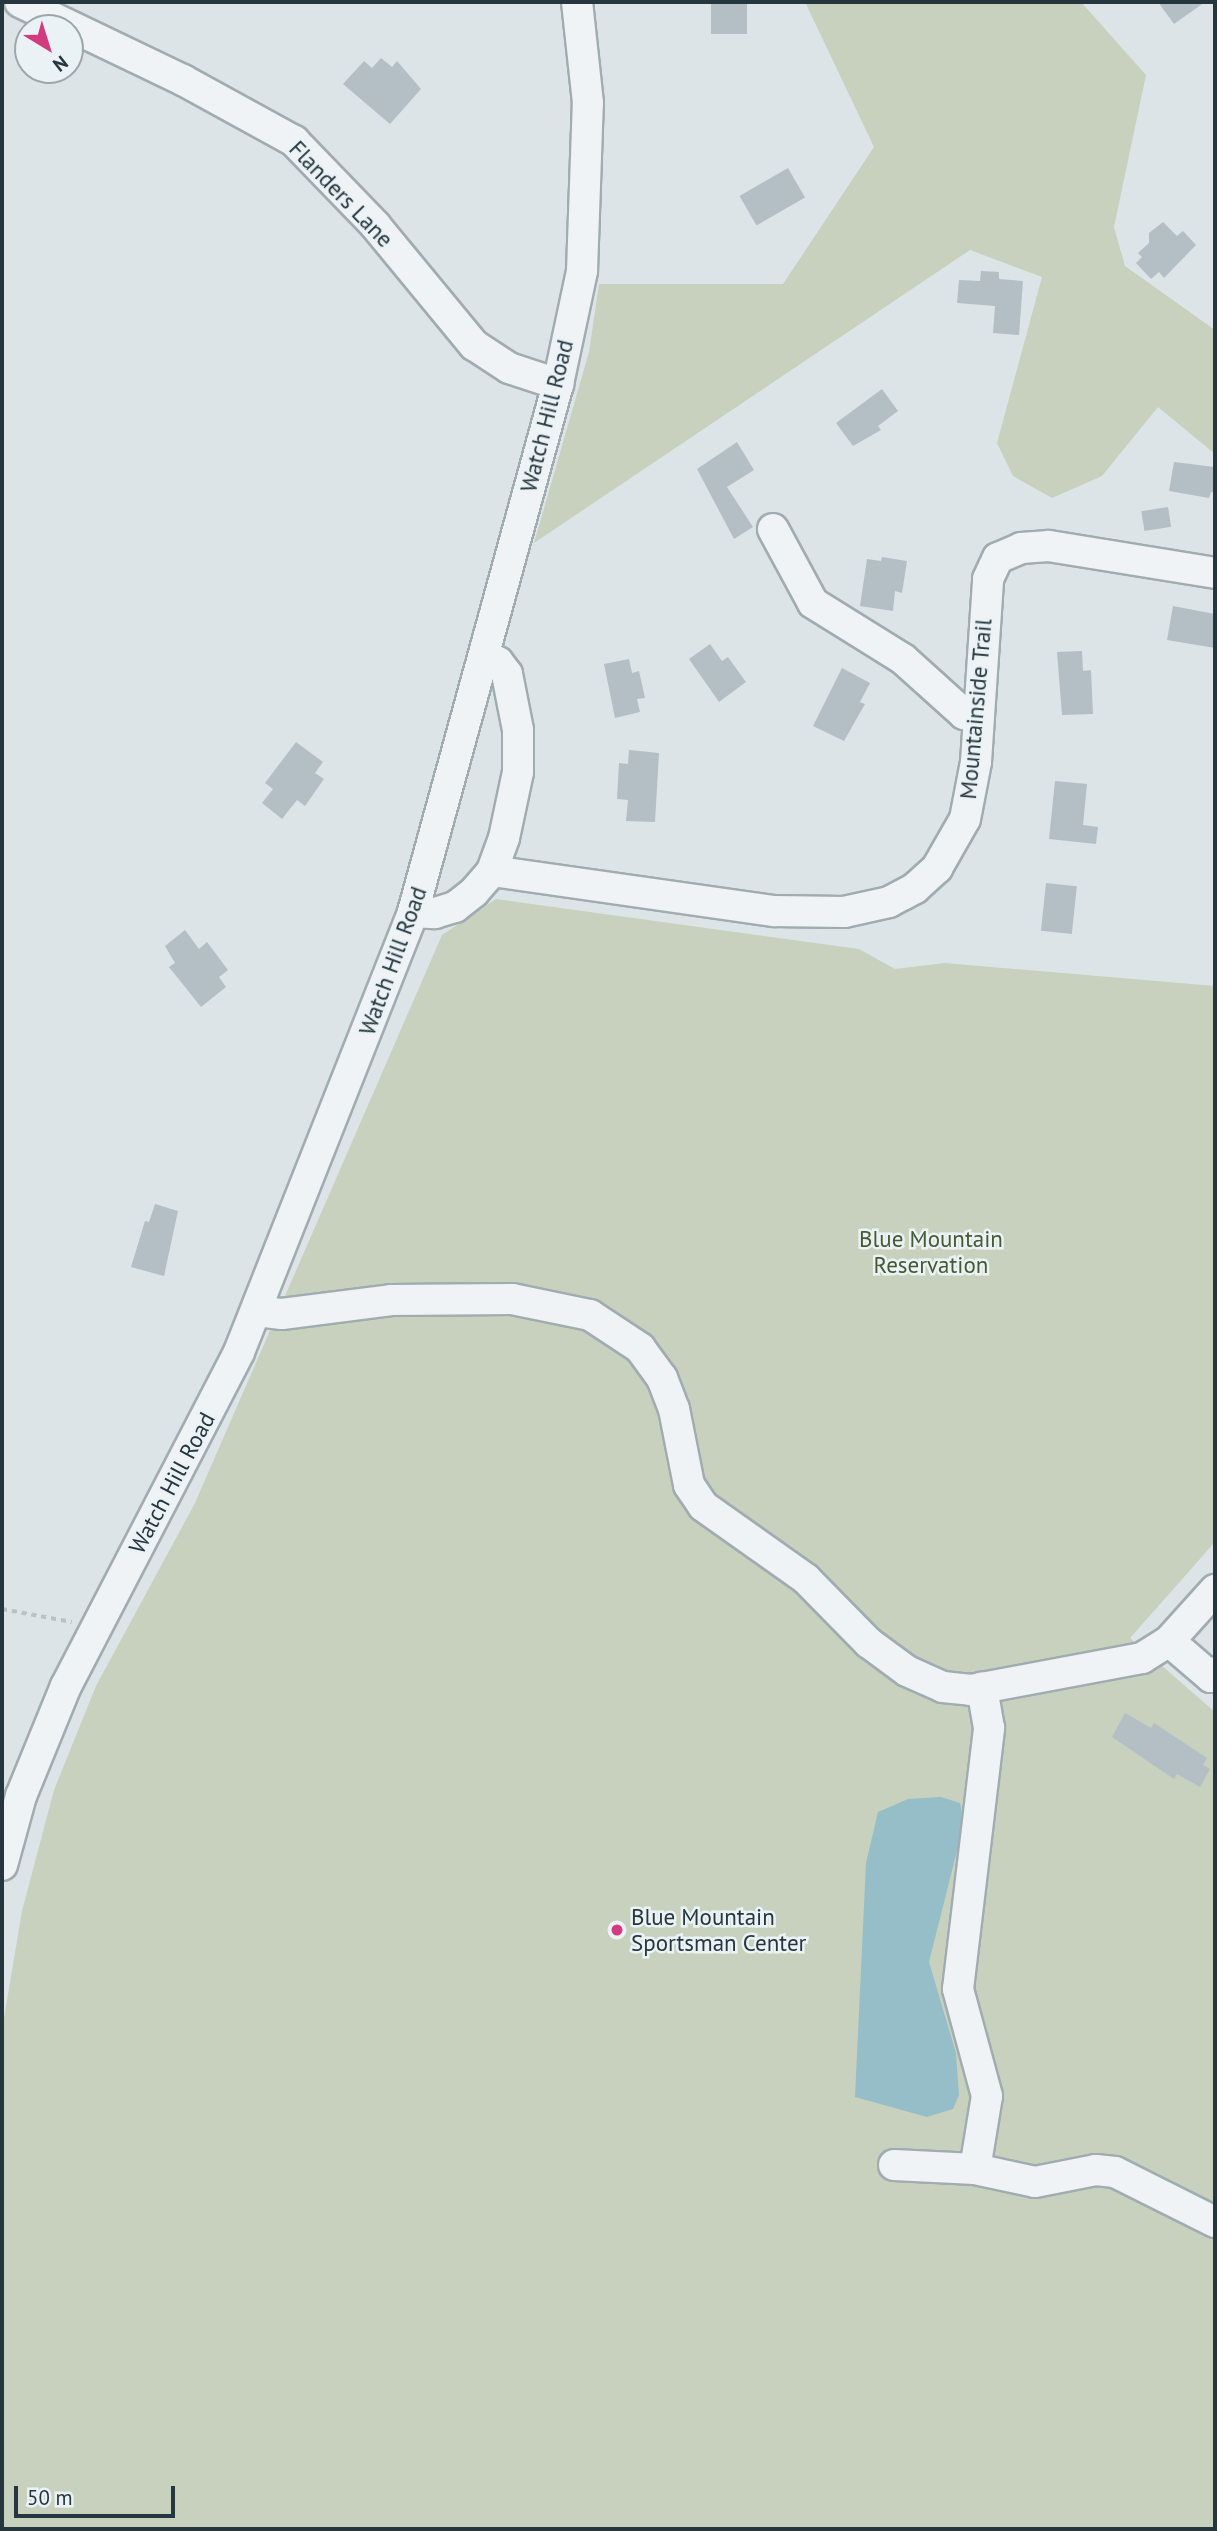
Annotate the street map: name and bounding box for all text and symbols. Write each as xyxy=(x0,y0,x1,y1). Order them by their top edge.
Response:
north arrow xyxy=(14,14,84,84)
text: N xyxy=(48,51,73,77)
street label: Flanders Lane xyxy=(283,135,399,253)
street label: Watch Hill Road xyxy=(515,337,579,495)
street label: Mountainside Trail xyxy=(954,617,998,801)
street label: Watch Hill Road xyxy=(353,883,433,1039)
park label: Blue Mountain Reservation xyxy=(859,1225,1003,1279)
street label: Watch Hill Road xyxy=(123,1408,221,1558)
place label: Blue Mountain Sportsman Center xyxy=(631,1903,806,1957)
marker: Blue Mountain Sportsman Center xyxy=(609,1922,625,1938)
scale bar xyxy=(18,2472,178,2516)
text: 50 m xyxy=(27,2484,73,2511)

